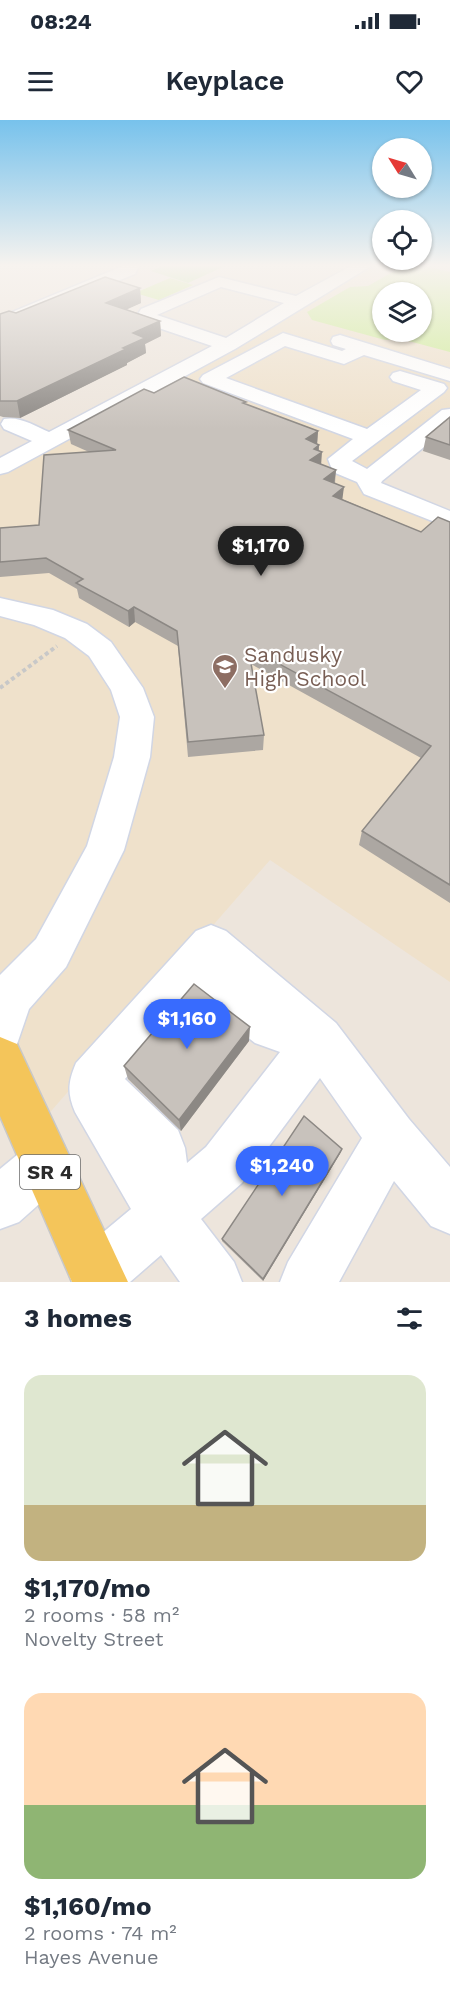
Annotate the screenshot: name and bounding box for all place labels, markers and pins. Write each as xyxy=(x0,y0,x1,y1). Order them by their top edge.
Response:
pin: $1,170 xyxy=(212,526,310,577)
place label: Sandusky High School xyxy=(244,642,367,691)
school or university icon: Sandusky High School xyxy=(210,652,240,690)
pin: $1,160 xyxy=(138,999,236,1050)
pin: $1,240 xyxy=(233,1146,331,1197)

